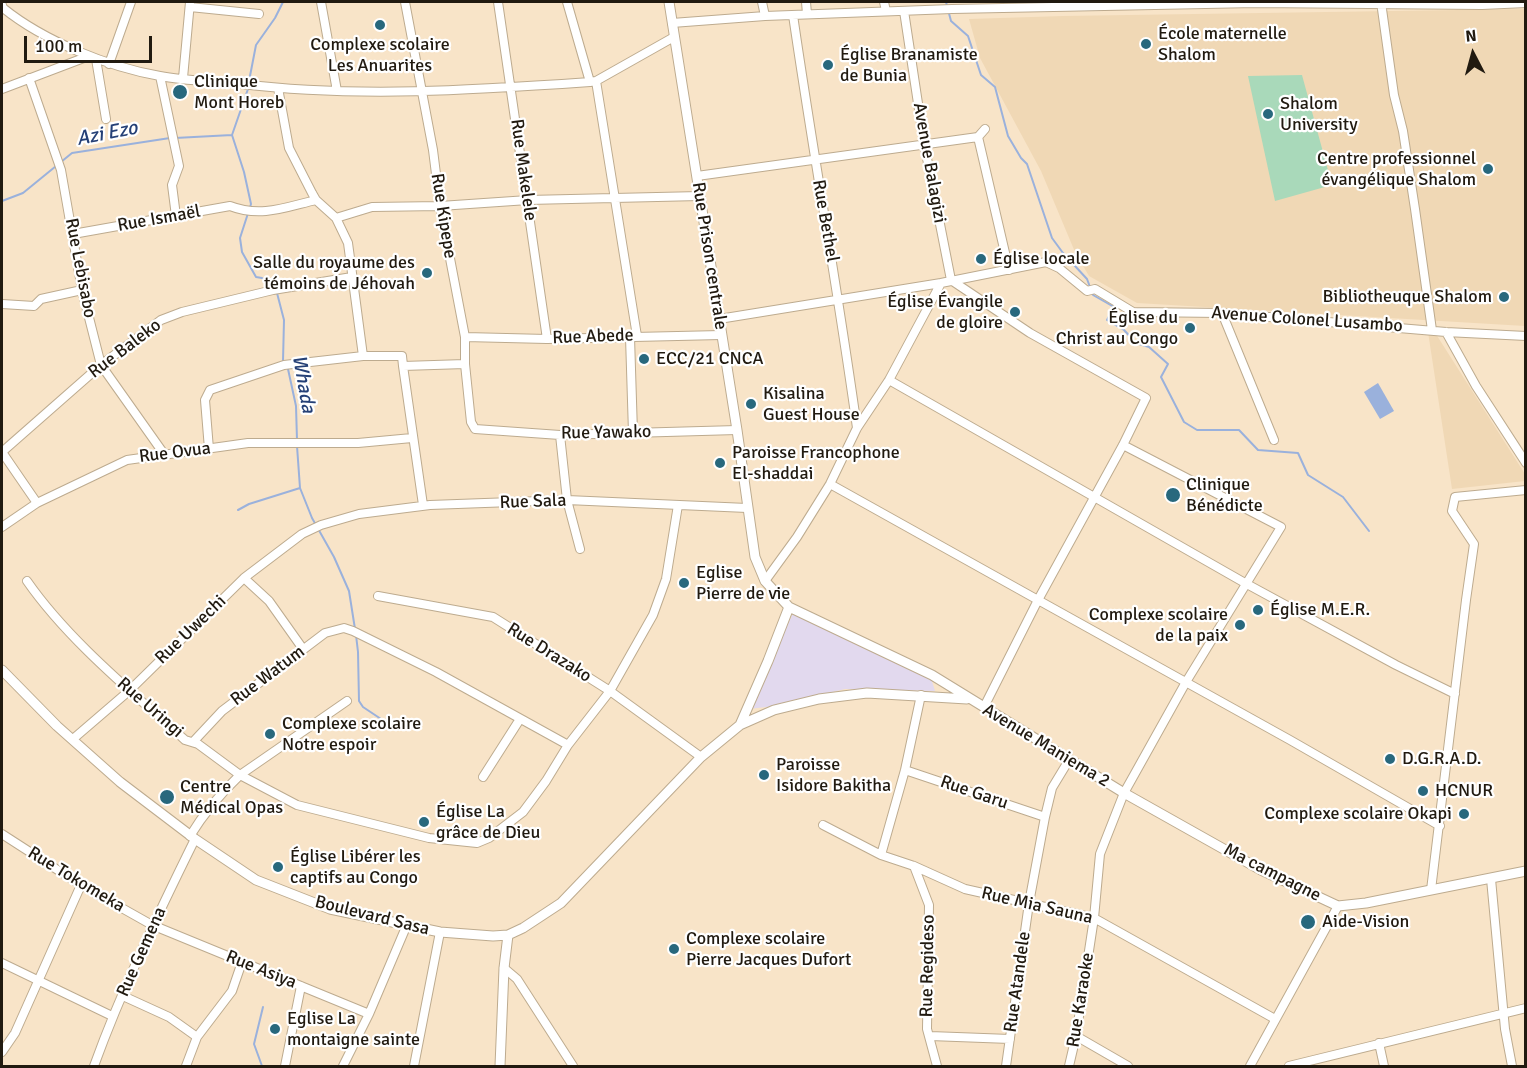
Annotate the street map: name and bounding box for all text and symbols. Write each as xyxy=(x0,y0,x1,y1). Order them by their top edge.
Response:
marker: Complexe scolaire Les Anuarites xyxy=(373,18,387,32)
place label: École maternelle Shalom xyxy=(1158,23,1287,66)
scale bar xyxy=(27,24,154,62)
north arrow xyxy=(1443,24,1503,84)
text: N xyxy=(1465,26,1478,47)
place label: Complexe scolaire Les Anuarites xyxy=(310,34,450,76)
text: 100 m xyxy=(35,35,82,57)
marker: École maternelle Shalom xyxy=(1139,37,1153,51)
place label: Église Branamiste de Bunia xyxy=(840,44,978,86)
marker: Église Branamiste de Bunia xyxy=(821,58,835,72)
place label: Clinique Mont Horeb xyxy=(194,71,284,113)
marker: Clinique Mont Horeb xyxy=(171,83,189,101)
place label: Shalom University xyxy=(1280,93,1358,136)
street label: Avenue Balagizi xyxy=(908,101,950,225)
marker: Shalom University xyxy=(1261,107,1275,121)
water label: Azi Ezo xyxy=(75,116,139,152)
street label: Rue Makelele xyxy=(505,118,541,222)
place label: Centre professionnel évangélique Shalom xyxy=(1317,148,1476,190)
marker: Centre professionnel évangélique Shalom xyxy=(1481,162,1495,176)
street label: Rue Kipepe xyxy=(426,172,460,260)
street label: Rue Bethel xyxy=(807,178,843,264)
street label: Rue Prison centrale xyxy=(687,181,731,331)
street label: Rue Ismaël xyxy=(116,201,202,237)
street label: Rue Lebisabo xyxy=(60,216,100,320)
place label: Église locale xyxy=(993,248,1090,270)
place label: Salle du royaume des témoins de Jéhovah xyxy=(253,252,415,294)
marker: Église locale xyxy=(974,252,988,266)
marker: Salle du royaume des témoins de Jéhovah xyxy=(420,266,434,280)
place label: Bibliotheuque Shalom xyxy=(1322,286,1492,308)
marker: Bibliotheuque Shalom xyxy=(1497,290,1511,304)
place label: Église Évangile de gloire xyxy=(887,291,1003,334)
street label: Avenue Colonel Lusambo xyxy=(1211,303,1403,337)
marker: Église Évangile de gloire xyxy=(1008,305,1022,319)
place label: Église du Christ au Congo xyxy=(1056,307,1178,350)
street label: Rue Baleko xyxy=(84,315,166,383)
marker: Église du Christ au Congo xyxy=(1183,321,1197,335)
street label: Rue Abede xyxy=(552,325,634,349)
place label: ECC/21 CNCA xyxy=(656,348,764,370)
marker: ECC/21 CNCA xyxy=(637,352,651,366)
water label: Whada xyxy=(286,353,320,415)
place label: Kisalina Guest House xyxy=(763,383,860,426)
marker: Kisalina Guest House xyxy=(744,397,758,411)
street label: Rue Yawako xyxy=(561,421,651,445)
street label: Rue Ovua xyxy=(138,438,212,468)
place label: Paroisse Francophone El-shaddai xyxy=(732,442,900,484)
marker: Paroisse Francophone El-shaddai xyxy=(713,456,727,470)
place label: Clinique Bénédicte xyxy=(1186,474,1263,516)
marker: Clinique Bénédicte xyxy=(1164,486,1182,504)
street label: Rue Sala xyxy=(499,490,567,514)
place label: Eglise Pierre de vie xyxy=(696,562,790,604)
marker: Eglise Pierre de vie xyxy=(677,576,691,590)
street label: Rue Uwechi xyxy=(151,591,231,669)
place label: Église M.E.R. xyxy=(1270,599,1370,621)
marker: Église M.E.R. xyxy=(1251,603,1265,617)
place label: Complexe scolaire de la paix xyxy=(1089,604,1228,646)
street label: Rue Drazako xyxy=(503,618,595,688)
marker: Complexe scolaire de la paix xyxy=(1233,618,1247,632)
street label: Rue Watum xyxy=(227,641,309,711)
street label: Rue Uringi xyxy=(112,673,188,743)
street label: Avenue Maniema 2 xyxy=(978,699,1114,793)
place label: Complexe scolaire Notre espoir xyxy=(282,713,421,756)
marker: Complexe scolaire Notre espoir xyxy=(263,727,277,741)
place label: D.G.R.A.D. xyxy=(1402,748,1482,770)
marker: D.G.R.A.D. xyxy=(1383,752,1397,766)
place label: Paroisse Isidore Bakitha xyxy=(776,754,891,796)
marker: Paroisse Isidore Bakitha xyxy=(757,768,771,782)
street label: Rue Garu xyxy=(937,771,1011,815)
place label: Centre Médical Opas xyxy=(180,776,283,818)
place label: HCNUR xyxy=(1435,780,1493,802)
marker: HCNUR xyxy=(1416,784,1430,798)
marker: Centre Médical Opas xyxy=(158,788,176,806)
place label: Église La grâce de Dieu xyxy=(436,801,540,844)
place label: Complexe scolaire Okapi xyxy=(1264,803,1452,825)
marker: Complexe scolaire Okapi xyxy=(1457,807,1471,821)
marker: Église La grâce de Dieu xyxy=(417,815,431,829)
street label: Ma campagne xyxy=(1220,839,1324,907)
street label: Rue Tokomeka xyxy=(24,843,128,917)
place label: Église Libérer les captifs au Congo xyxy=(290,846,421,888)
marker: Église Libérer les captifs au Congo xyxy=(271,860,285,874)
street label: Rue Mia Sauna xyxy=(979,883,1095,929)
street label: Boulevard Sasa xyxy=(312,891,432,941)
street label: Rue Gemena xyxy=(113,904,171,1000)
place label: Aide-Vision xyxy=(1322,911,1409,933)
marker: Aide-Vision xyxy=(1299,913,1317,931)
street label: Rue Regideso xyxy=(916,914,940,1018)
place label: Complexe scolaire Pierre Jacques Dufort xyxy=(686,928,851,970)
street label: Rue Atandele xyxy=(1000,930,1036,1034)
marker: Complexe scolaire Pierre Jacques Dufort xyxy=(667,942,681,956)
street label: Rue Asiya xyxy=(223,946,299,994)
street label: Rue Karaoke xyxy=(1063,951,1099,1049)
place label: Eglise La montaigne sainte xyxy=(287,1008,420,1050)
marker: Eglise La montaigne sainte xyxy=(268,1022,282,1036)

